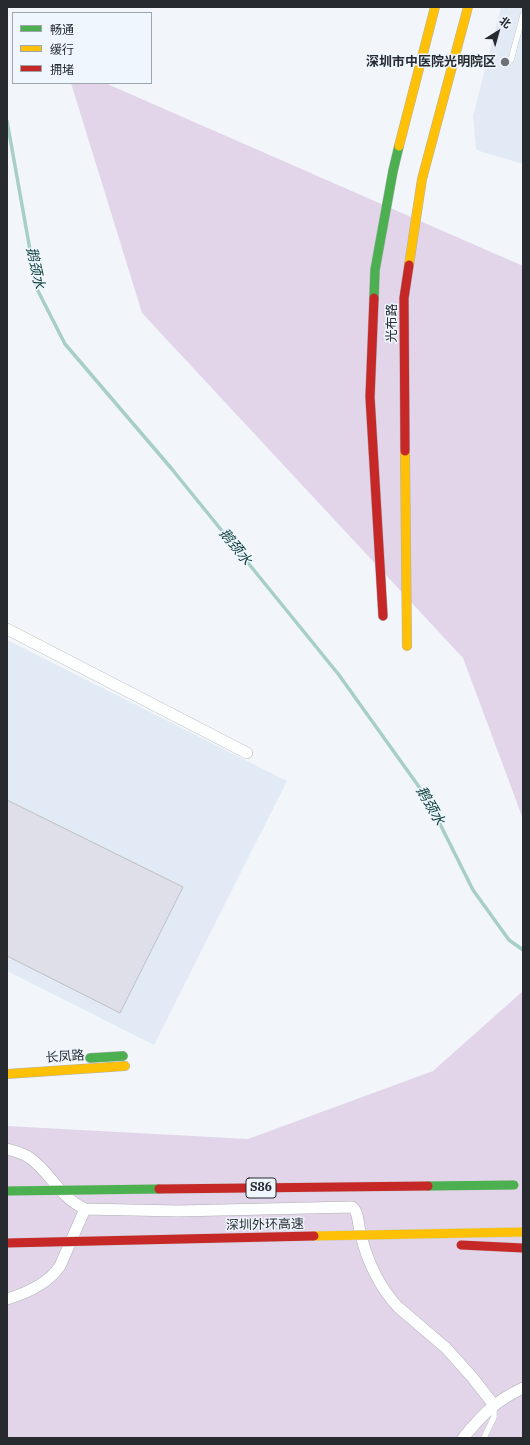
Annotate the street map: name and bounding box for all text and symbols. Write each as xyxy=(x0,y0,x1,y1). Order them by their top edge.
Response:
legend xyxy=(12,12,152,84)
north arrow xyxy=(478,12,518,52)
text: 北 xyxy=(497,14,514,31)
text: 畅通 xyxy=(50,22,74,37)
text: 缓行 xyxy=(50,42,74,57)
place label: 深圳市中医院光明院区 xyxy=(366,54,496,70)
marker: 深圳市中医院光明院区 xyxy=(499,56,511,68)
text: 拥堵 xyxy=(50,62,74,77)
water label: 鹅颈水 xyxy=(22,246,48,290)
street label: 光布路 xyxy=(384,304,400,342)
water label: 鹅颈水 xyxy=(215,525,255,569)
water label: 鹅颈水 xyxy=(412,784,448,828)
street label: 长凤路 xyxy=(45,1048,85,1066)
road number: S86 xyxy=(246,1178,276,1198)
street label: 深圳外环高速 xyxy=(226,1217,304,1233)

